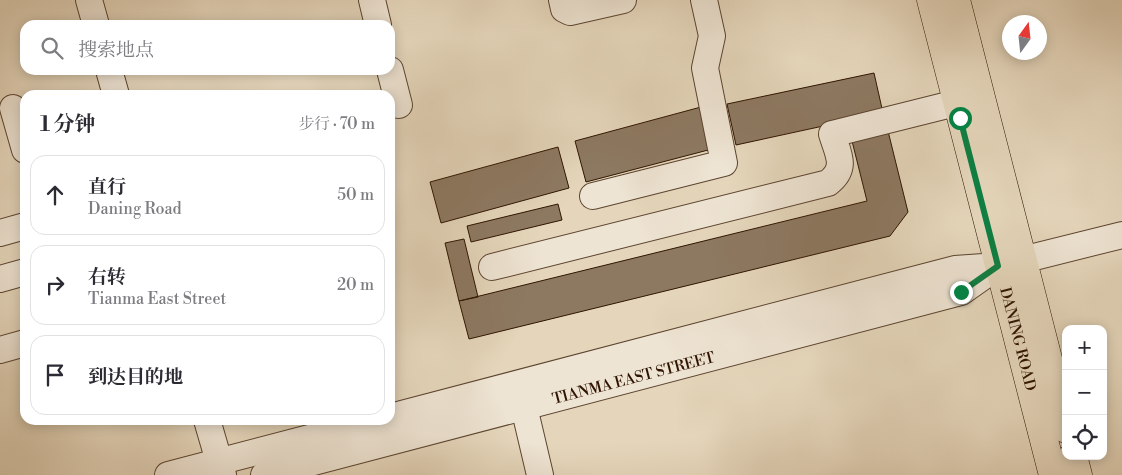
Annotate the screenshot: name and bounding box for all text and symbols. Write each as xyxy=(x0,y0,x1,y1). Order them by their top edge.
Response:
north arrow xyxy=(1002,15,1047,60)
search box xyxy=(20,20,395,75)
icon: search xyxy=(38,34,66,62)
text: 搜索地点 xyxy=(78,38,154,62)
route start xyxy=(949,107,972,130)
text: 1 分钟 xyxy=(40,112,95,138)
text: 步行 · 70 m xyxy=(298,114,375,134)
text: 直行 xyxy=(88,175,126,199)
icon: ahead xyxy=(41,181,69,209)
text: 50 m xyxy=(337,185,374,205)
text: Daning Road xyxy=(88,199,182,219)
text: 右转 xyxy=(88,265,126,289)
icon: right xyxy=(41,271,69,299)
text: 20 m xyxy=(337,275,374,295)
route end xyxy=(950,281,973,304)
street label: DANING ROAD xyxy=(996,285,1040,393)
text: Tianma East Street xyxy=(88,289,226,309)
map controls xyxy=(1062,325,1107,460)
button: + xyxy=(1062,325,1107,370)
street label: TIANMA EAST STREET xyxy=(550,347,717,408)
icon: arrive xyxy=(41,361,69,389)
text: 到达目的地 xyxy=(88,365,183,389)
button: − xyxy=(1062,370,1107,415)
button: locate xyxy=(1062,415,1107,460)

